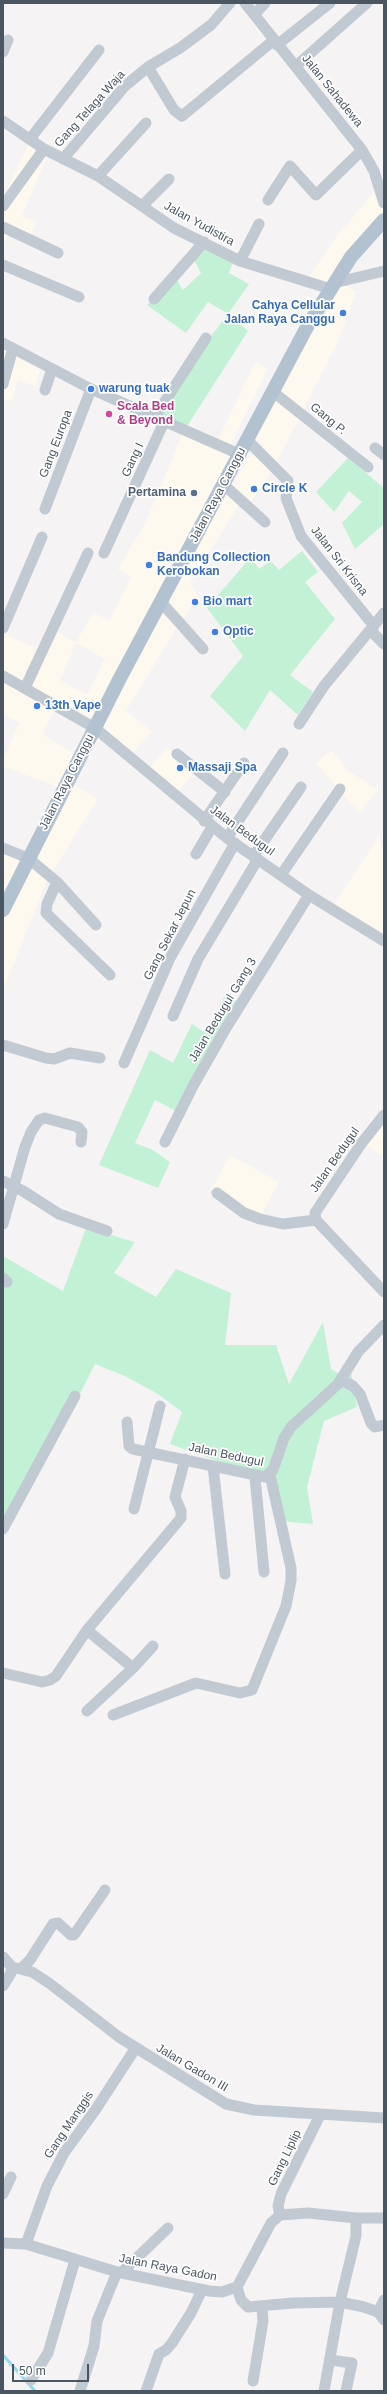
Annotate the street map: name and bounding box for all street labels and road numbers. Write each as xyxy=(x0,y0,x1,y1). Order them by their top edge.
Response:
street label: Jalan Sahadewa xyxy=(298,52,366,130)
street label: Gang Telaga Waja xyxy=(52,68,128,150)
street label: Jalan Yudistira xyxy=(161,199,237,249)
street label: Gang P. xyxy=(307,400,349,438)
street label: Gang Europa xyxy=(36,408,76,480)
street label: Gang I xyxy=(119,441,147,479)
street label: Jalan Raya Canggu xyxy=(187,445,249,545)
street label: Jalan Sri Krisna xyxy=(307,523,371,599)
street label: Jalan Raya Canggu xyxy=(37,732,97,832)
street label: Jalan Bedugul xyxy=(207,803,277,859)
street label: Gang Sekar Jepun xyxy=(141,887,199,983)
street label: Jalan Bedugul Gang 3 xyxy=(186,955,260,1065)
street label: Jalan Bedugul xyxy=(307,1125,363,1195)
street label: Jalan Bedugul xyxy=(187,1440,265,1470)
street label: Jalan Gadon III xyxy=(153,2041,231,2095)
street label: Gang Manggis xyxy=(41,2089,97,2161)
street label: Gang Liplip xyxy=(265,2128,305,2188)
street label: Jalan Raya Gadon xyxy=(118,2251,218,2285)

